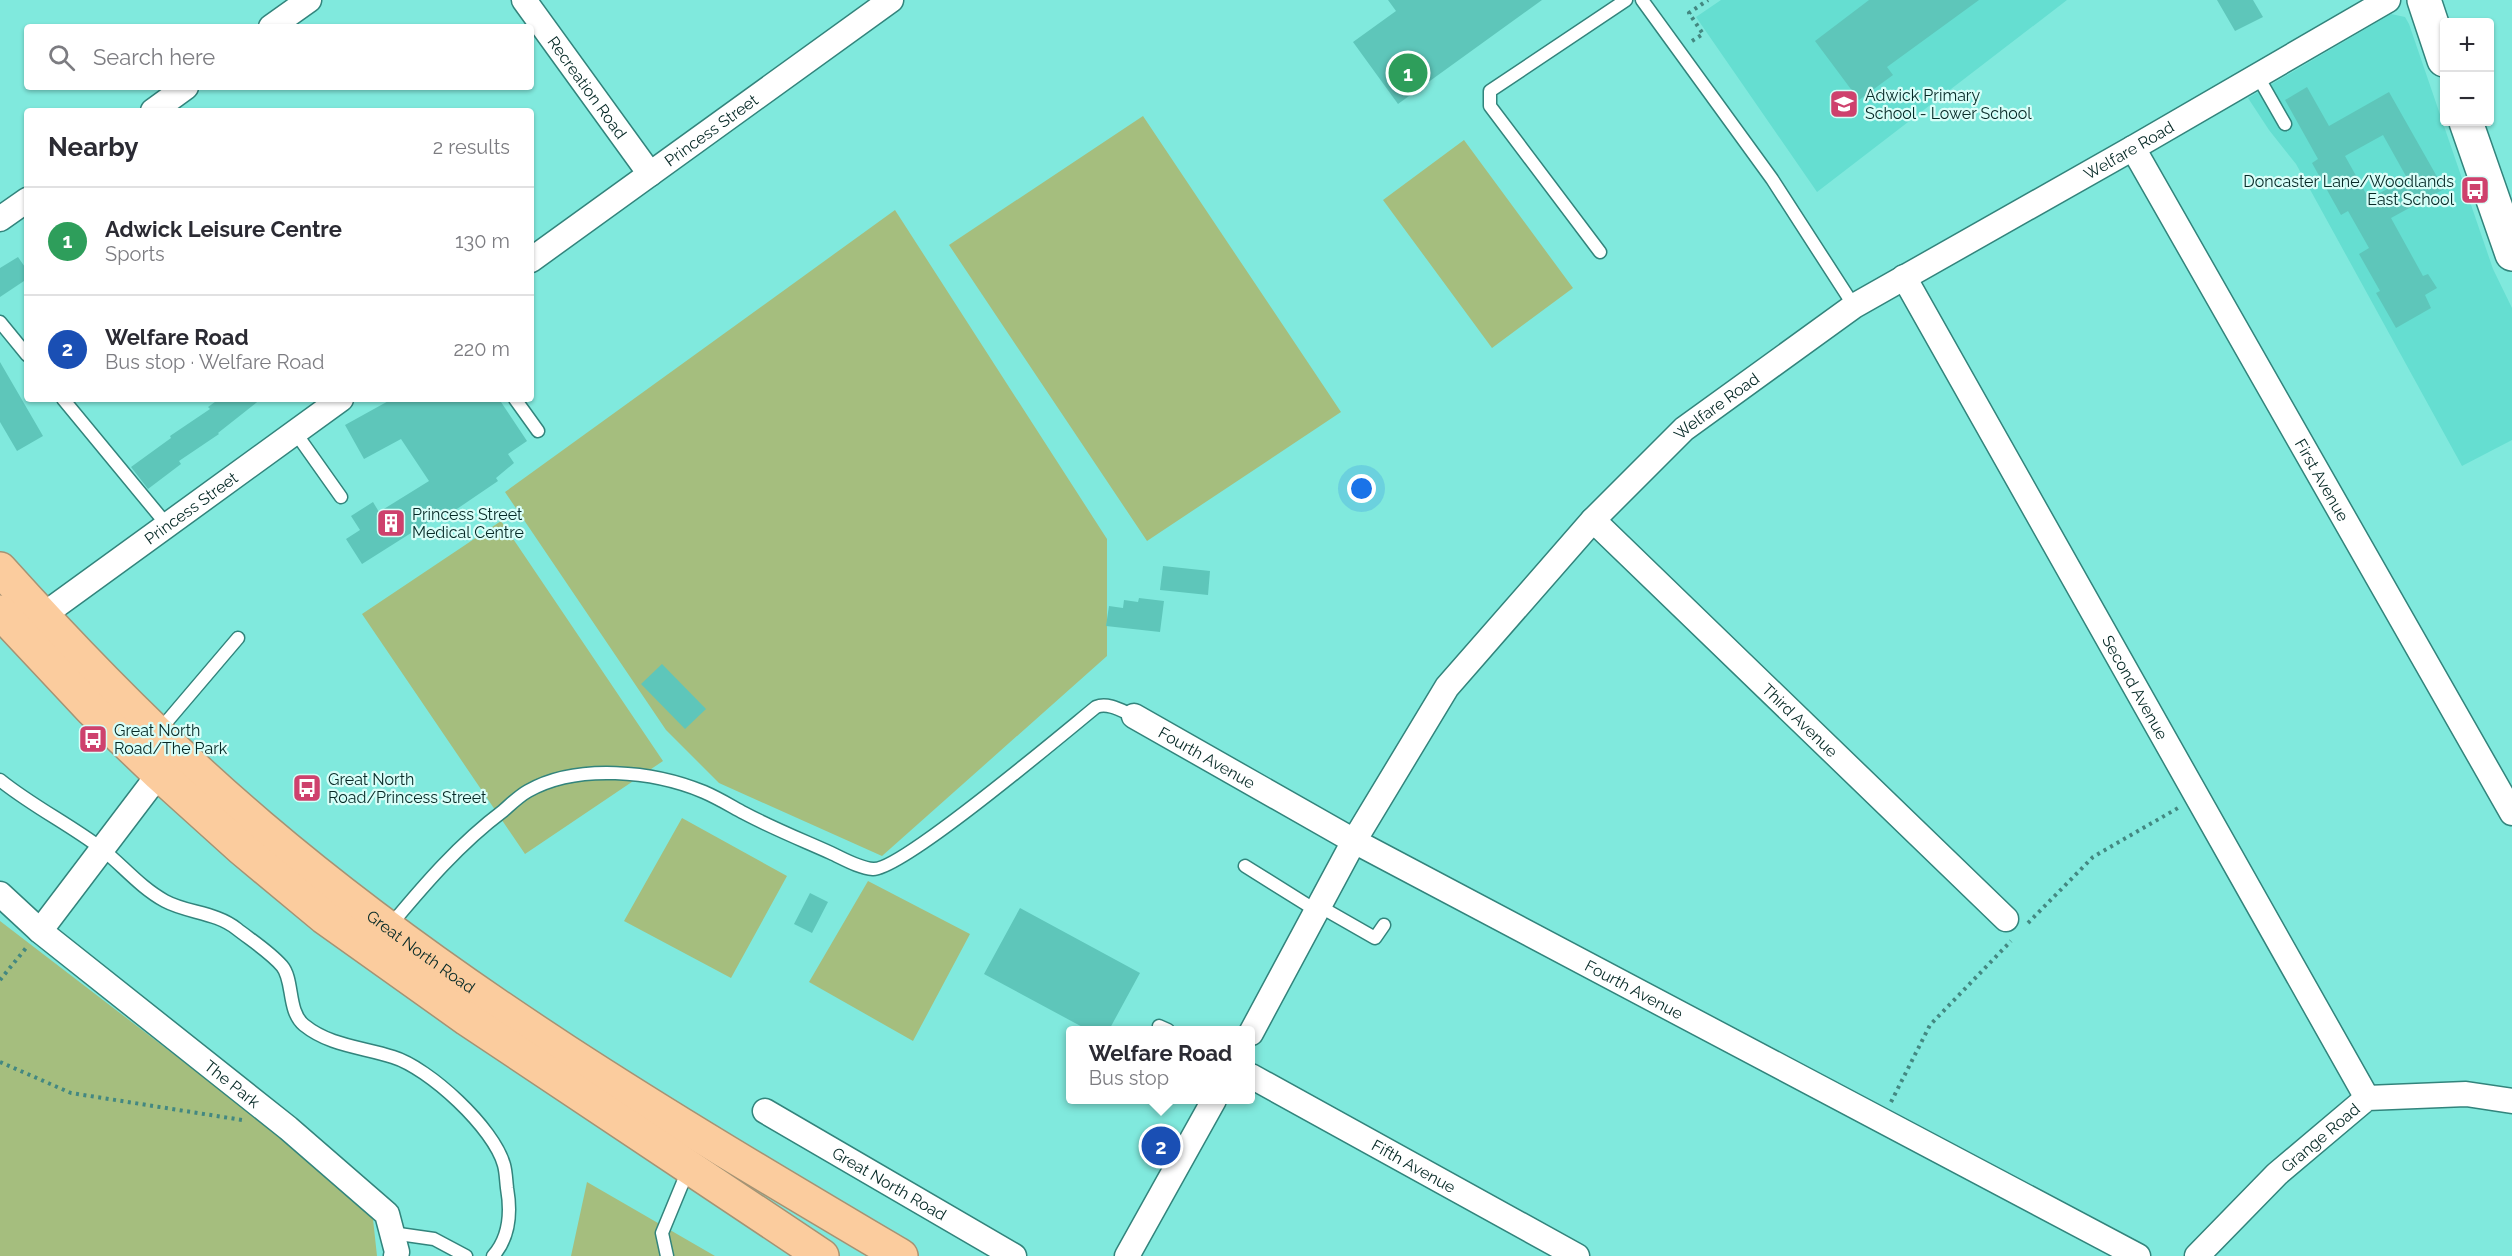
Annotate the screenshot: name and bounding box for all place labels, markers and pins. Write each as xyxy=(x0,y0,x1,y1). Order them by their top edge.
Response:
pin: 1 xyxy=(1388,50,1428,96)
place label: Adwick Primary School - Lower School xyxy=(1865,86,2032,123)
school or university icon: Adwick Primary School - Lower School xyxy=(1828,88,1860,120)
place label: Doncaster Lane/Woodlands East School xyxy=(2243,172,2455,209)
bus stop icon: Doncaster Lane/Woodlands East School xyxy=(2459,174,2491,206)
place label: Princess Street Medical Centre xyxy=(412,505,524,542)
building icon: Princess Street Medical Centre xyxy=(375,507,407,539)
place label: Great North Road/The Park xyxy=(114,721,228,758)
bus stop icon: Great North Road/The Park xyxy=(77,723,109,755)
place label: Great North Road/Princess Street xyxy=(328,770,487,807)
bus stop icon: Great North Road/Princess Street xyxy=(291,772,323,804)
pin: 2 xyxy=(1142,1124,1180,1168)

